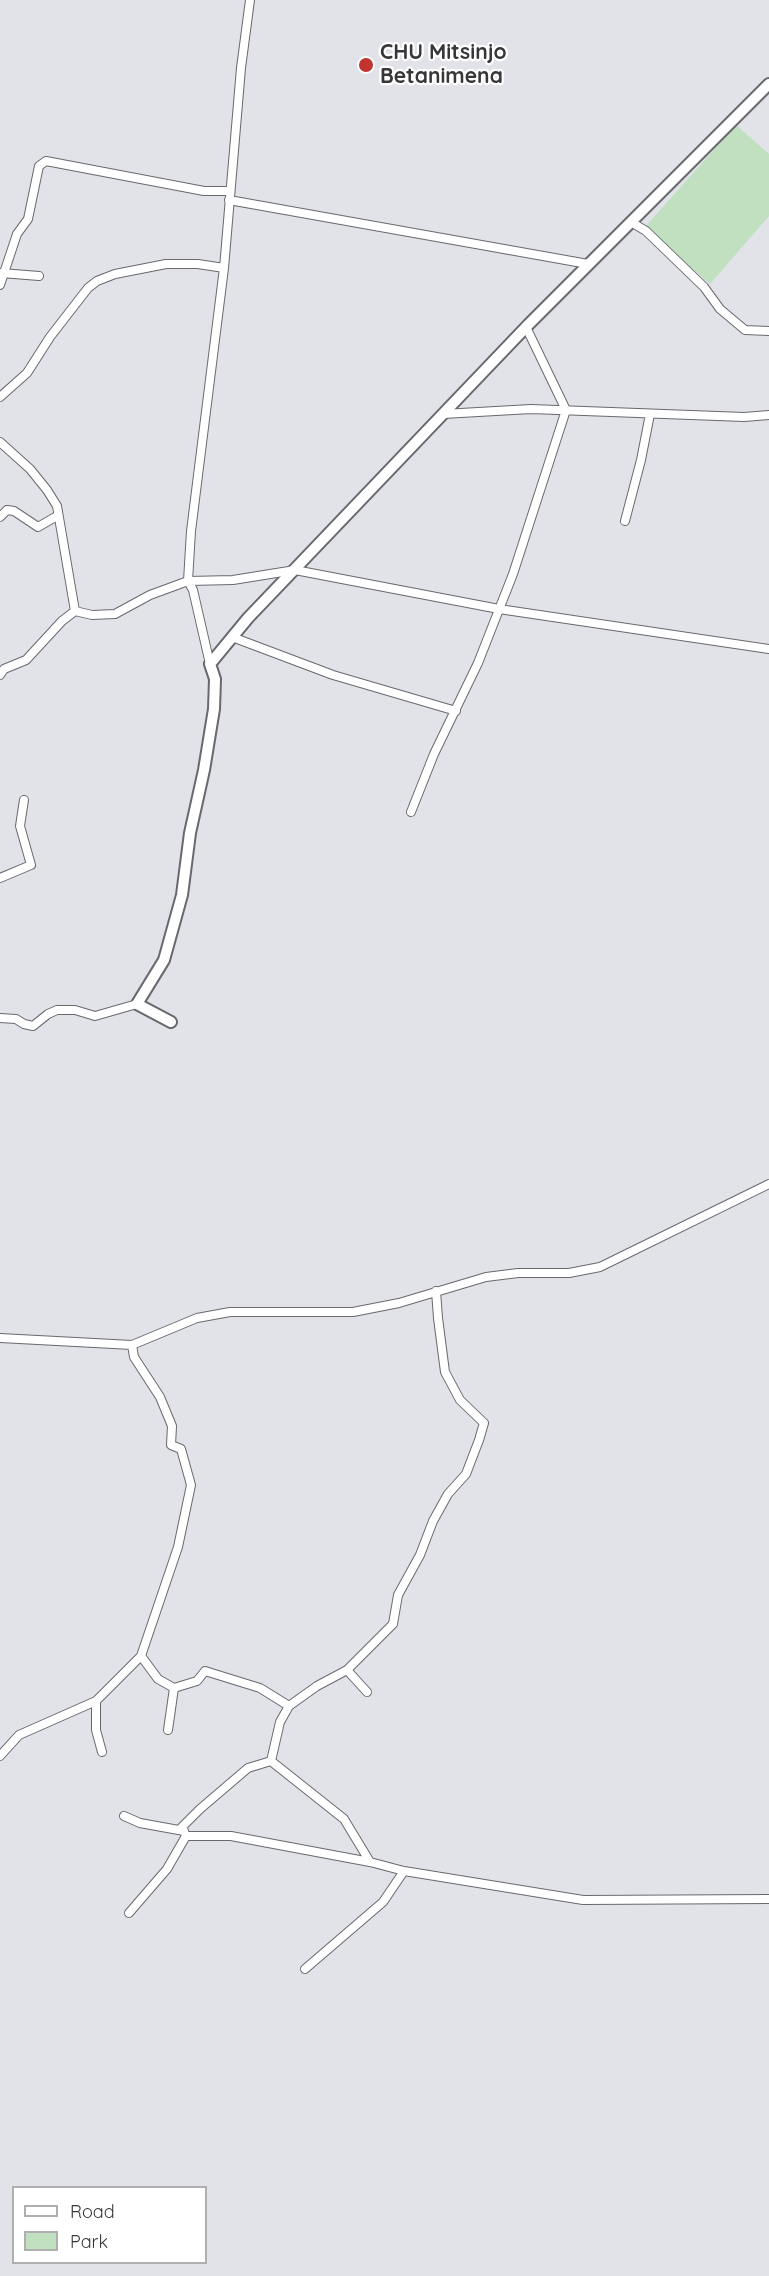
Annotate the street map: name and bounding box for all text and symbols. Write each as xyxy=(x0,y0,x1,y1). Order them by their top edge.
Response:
place label: CHU Mitsinjo Betanimena xyxy=(380,40,507,90)
marker: CHU Mitsinjo Betanimena xyxy=(357,56,375,74)
legend xyxy=(12,2186,207,2264)
text: Road xyxy=(70,2200,115,2223)
text: Park xyxy=(70,2230,108,2253)

